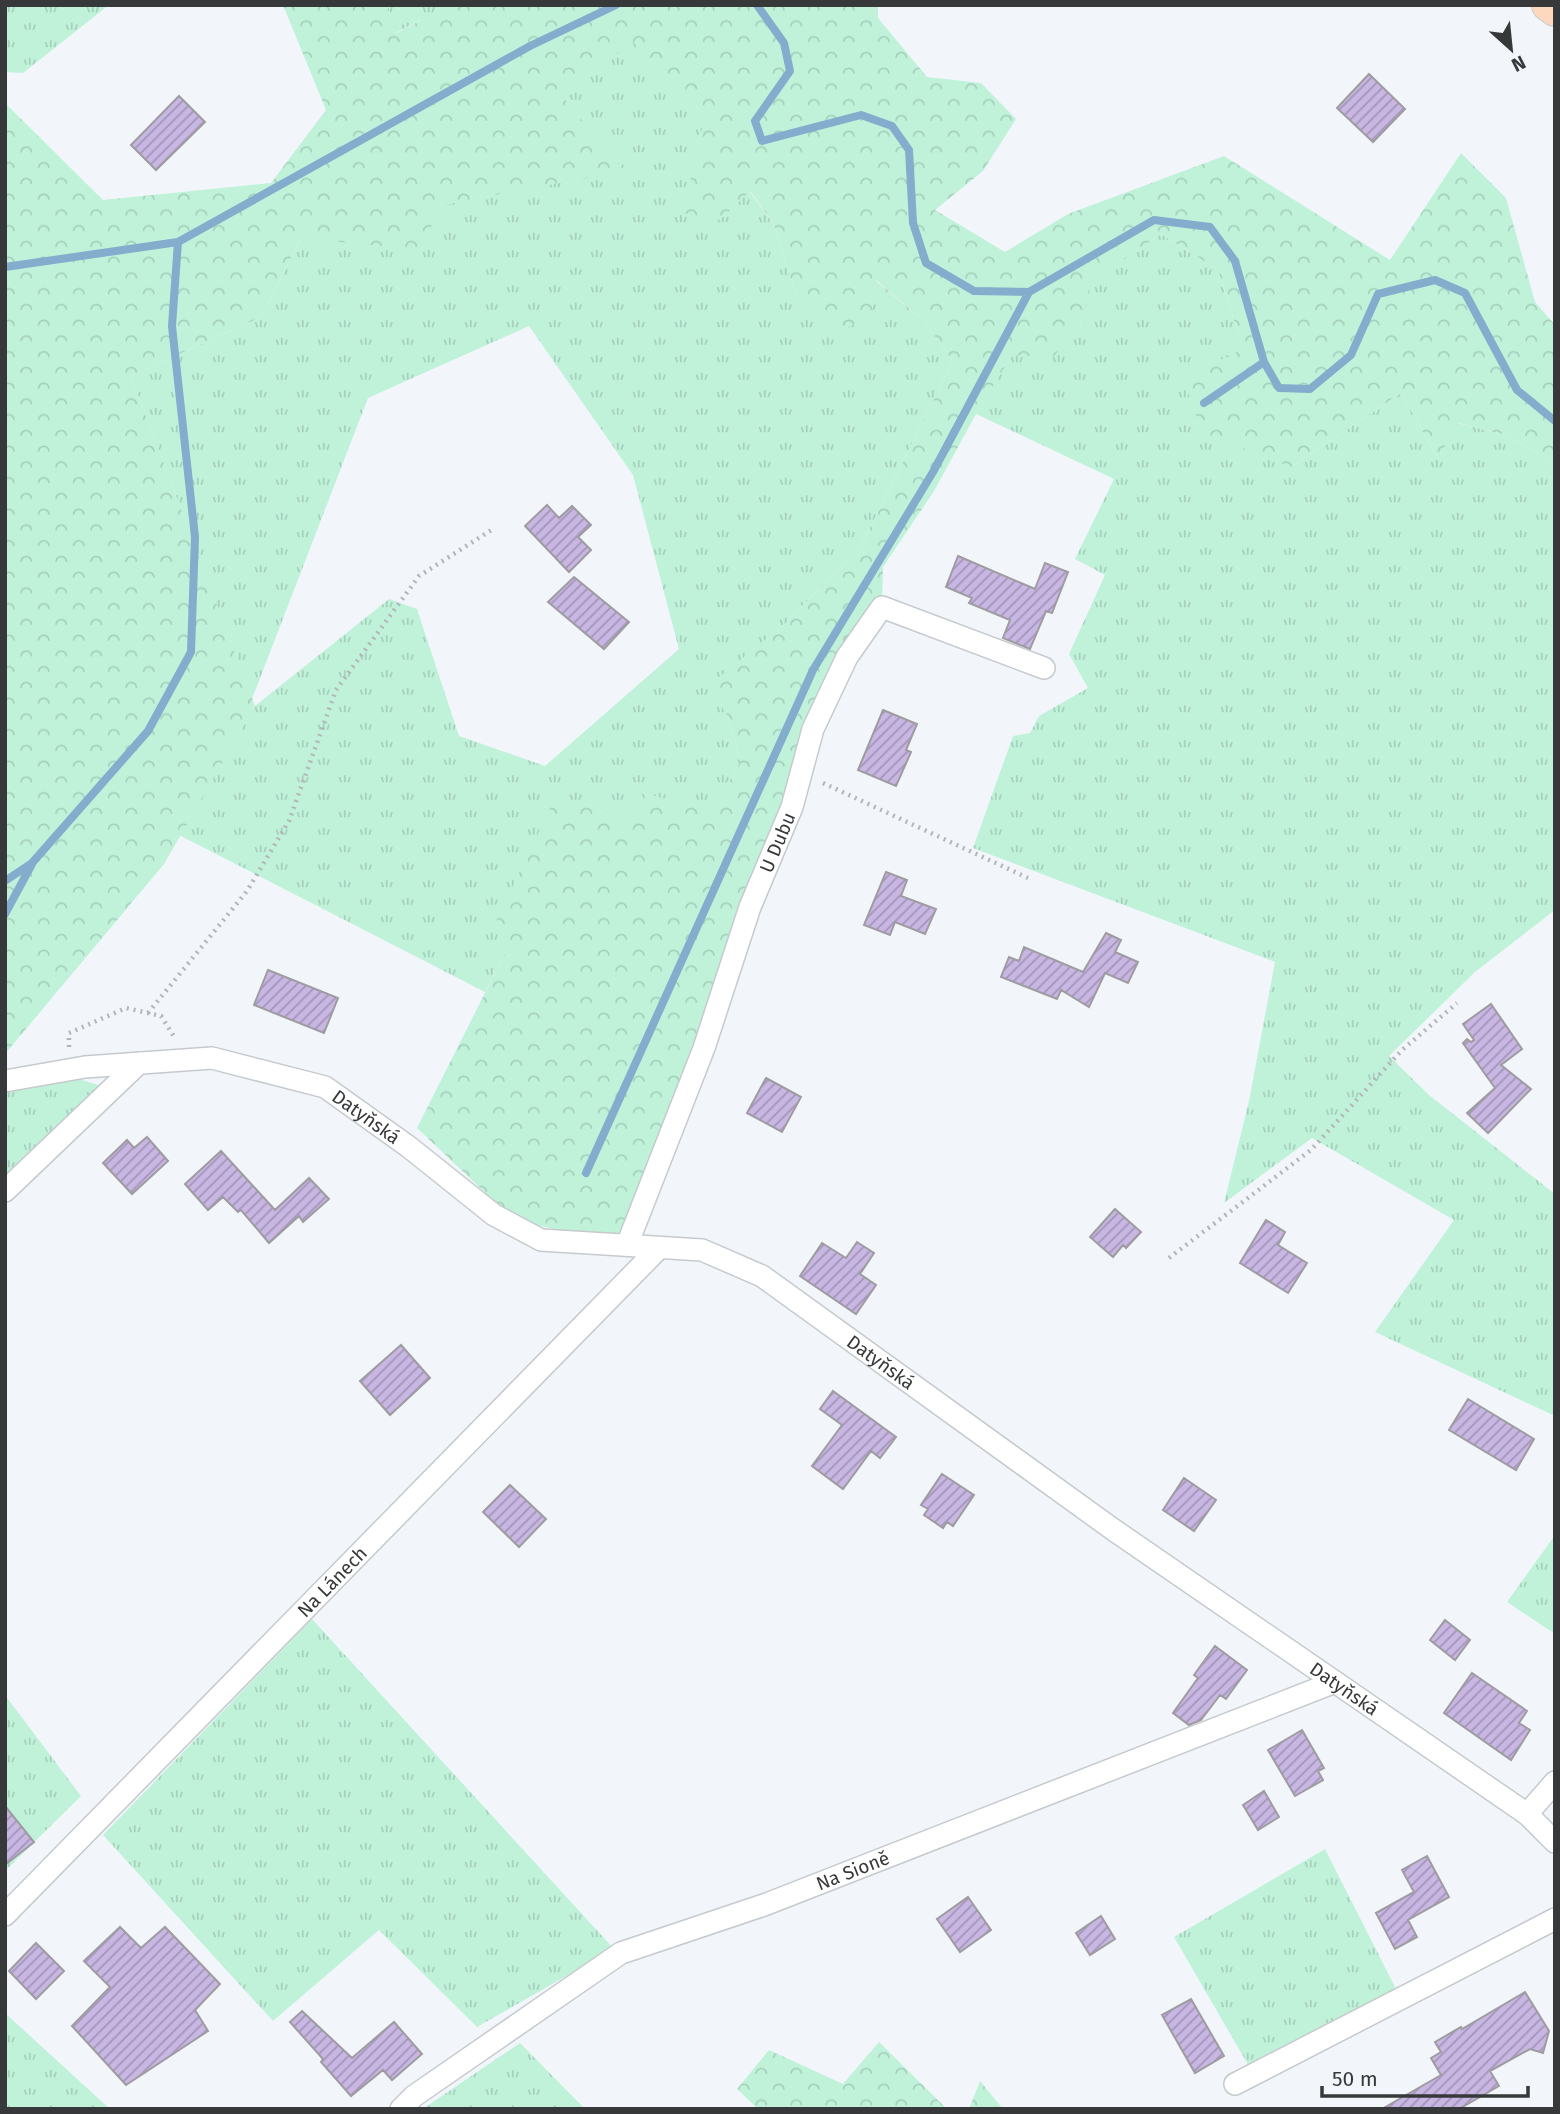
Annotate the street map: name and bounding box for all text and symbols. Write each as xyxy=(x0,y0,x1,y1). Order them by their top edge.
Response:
north arrow xyxy=(1476,14,1546,84)
text: N xyxy=(1508,51,1529,77)
street label: U Dubu xyxy=(754,809,800,876)
street label: Datyňská xyxy=(328,1084,405,1149)
street label: Datyňská xyxy=(843,1330,919,1394)
street label: Na Lánech xyxy=(292,1541,372,1622)
street label: Datyňská xyxy=(1306,1657,1383,1720)
street label: Na Sioně xyxy=(813,1846,893,1895)
scale bar xyxy=(1322,2054,1528,2098)
text: 50 m xyxy=(1332,2066,1378,2092)

